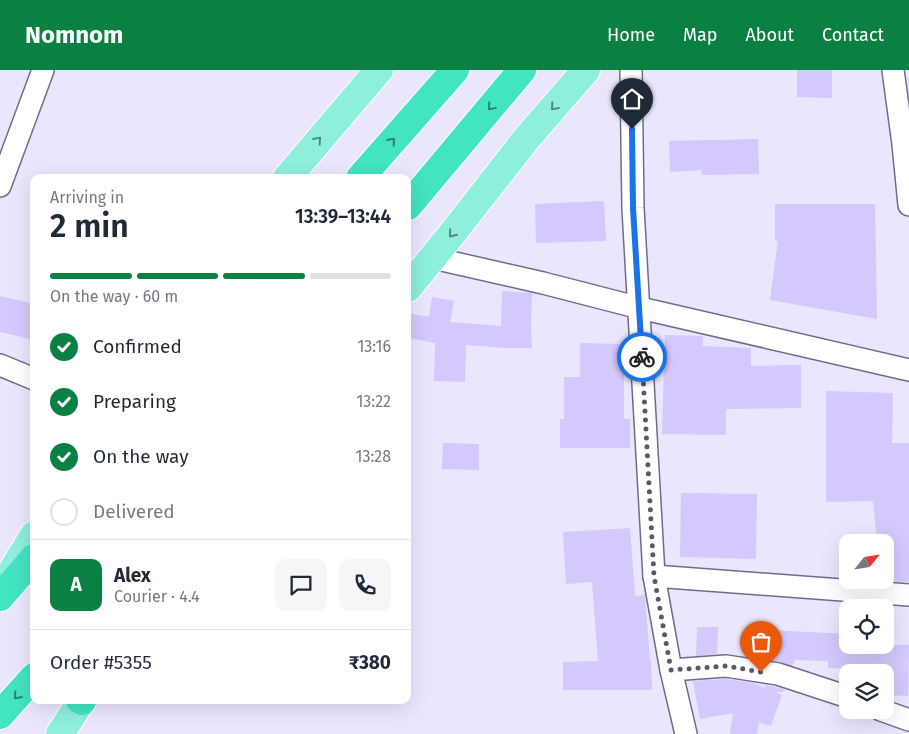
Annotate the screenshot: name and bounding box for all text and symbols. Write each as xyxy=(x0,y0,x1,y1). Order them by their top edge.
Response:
text: Nomnom xyxy=(25,21,123,49)
text: Home xyxy=(607,24,655,46)
text: Map xyxy=(683,24,717,46)
text: About xyxy=(745,24,794,46)
text: Contact xyxy=(822,24,884,46)
pin xyxy=(611,78,653,129)
icon: home xyxy=(618,85,646,113)
one-way arrow xyxy=(488,101,496,110)
one-way arrow xyxy=(551,101,560,110)
one-way arrow xyxy=(313,137,322,146)
one-way arrow xyxy=(386,138,395,147)
text: Arriving in xyxy=(50,188,124,207)
text: 13:39–13:44 xyxy=(295,205,391,228)
text: 2 min xyxy=(50,207,129,245)
one-way arrow xyxy=(449,228,458,237)
text: On the way · 60 m xyxy=(50,287,178,306)
courier xyxy=(617,332,667,382)
icon: check xyxy=(50,333,78,361)
text: Confirmed xyxy=(93,335,182,358)
text: 13:16 xyxy=(357,337,391,356)
icon: bike xyxy=(628,343,656,371)
icon: check xyxy=(50,388,78,416)
text: Preparing xyxy=(93,390,176,413)
text: 13:22 xyxy=(356,392,391,411)
icon: check xyxy=(50,443,78,471)
text: On the way xyxy=(93,445,189,468)
text: 13:28 xyxy=(356,447,391,466)
text: Delivered xyxy=(93,500,175,523)
north arrow xyxy=(839,534,894,589)
map controls xyxy=(839,534,894,719)
button: chat xyxy=(275,559,327,611)
button: phone xyxy=(339,559,391,611)
text: Alex xyxy=(114,564,151,587)
text: A xyxy=(70,573,82,596)
text: Courier · 4.4 xyxy=(114,587,200,606)
button: locate xyxy=(839,599,894,654)
pin xyxy=(740,621,782,672)
icon: bag xyxy=(747,628,775,656)
text: Order #5355 xyxy=(50,651,152,674)
text: ₹380 xyxy=(349,651,391,674)
button: layers xyxy=(839,664,894,719)
one-way arrow xyxy=(14,690,23,699)

